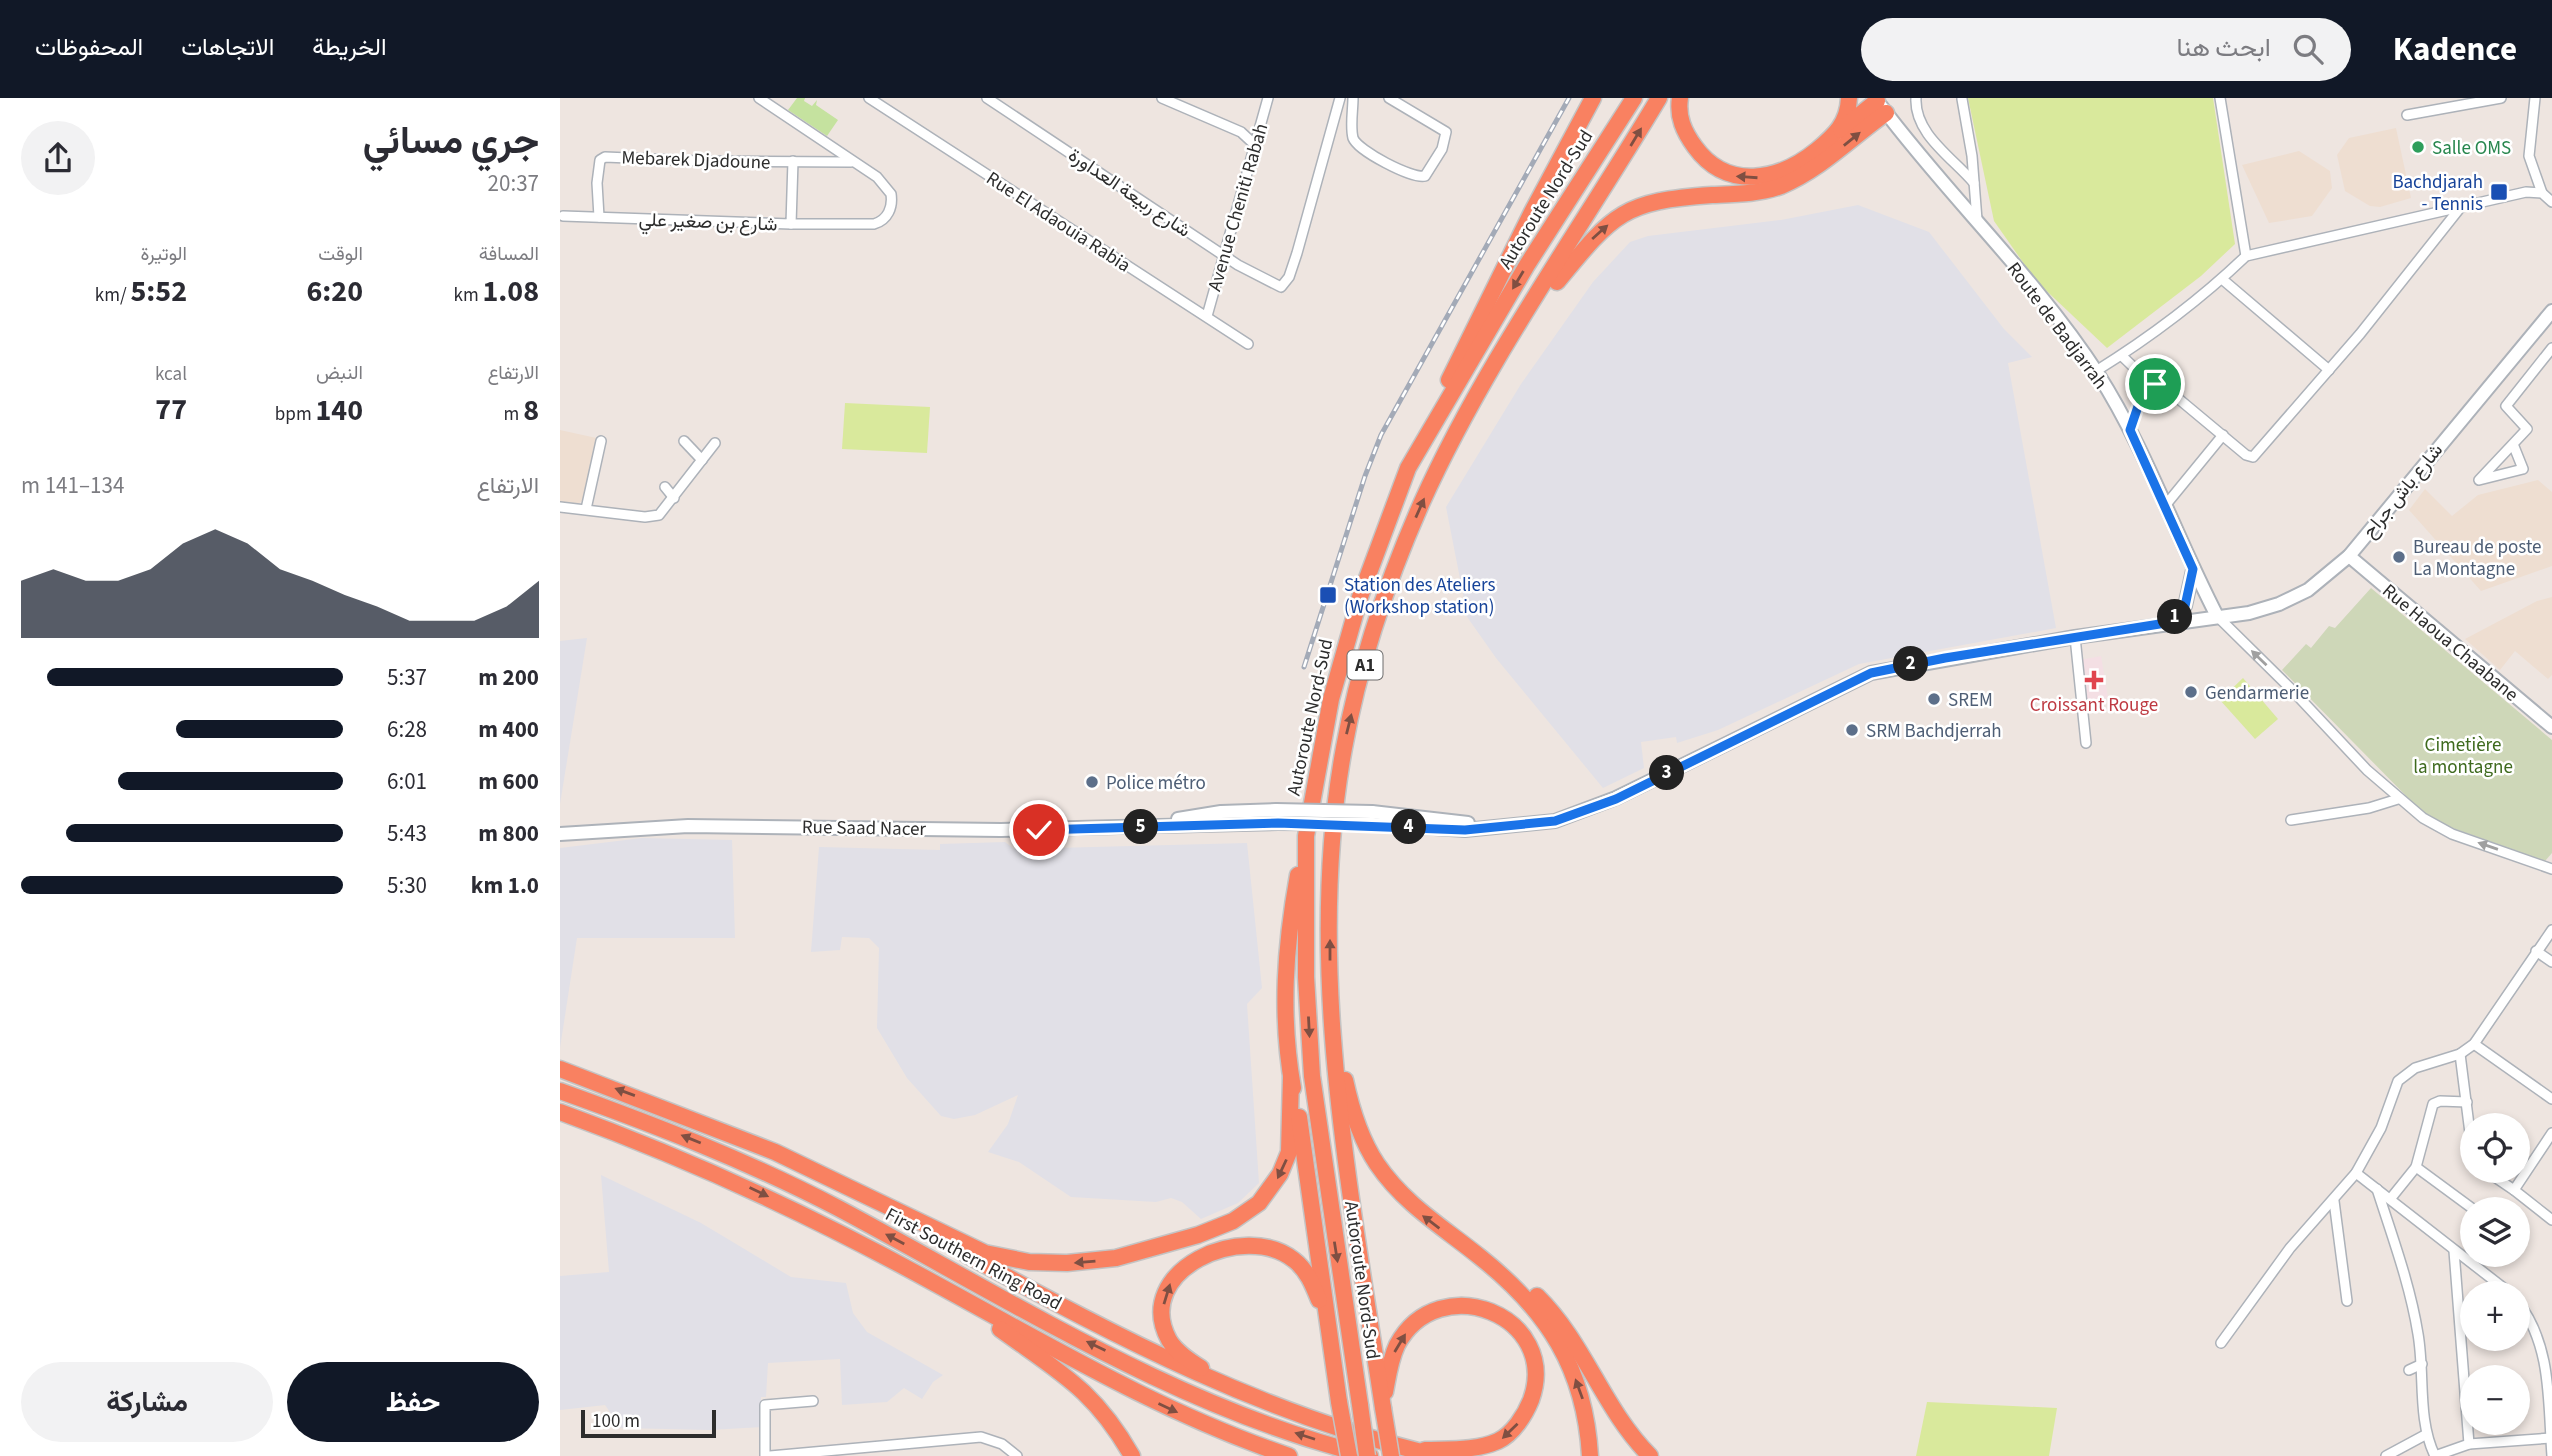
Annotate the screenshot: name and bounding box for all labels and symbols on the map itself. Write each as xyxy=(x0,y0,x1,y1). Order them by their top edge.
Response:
street label: Avenue Cheniti Rabah xyxy=(1202,120,1275,294)
street label: Autoroute Nord-Sud xyxy=(1493,125,1600,275)
one-way arrow xyxy=(1630,127,1642,146)
one-way arrow xyxy=(1843,132,1860,147)
place label: Salle OMS xyxy=(2432,135,2511,162)
marker: Salle OMS xyxy=(2410,139,2426,155)
street label: شارع ربيعة العداورة xyxy=(1062,142,1196,244)
street label: Mebarek Djadoune xyxy=(621,144,771,177)
street label: Rue El Adaouia Rabia xyxy=(981,165,1136,279)
place label: Bachdjarah - Tennis xyxy=(2392,169,2483,218)
one-way arrow xyxy=(1736,171,1758,182)
marker: Bachdjarah - Tennis xyxy=(2489,182,2509,202)
street label: شارع بن صغير علي xyxy=(638,207,778,239)
one-way arrow xyxy=(1591,224,1608,240)
street label: Route de Badjarrah xyxy=(2000,257,2114,395)
one-way arrow xyxy=(1512,270,1524,289)
pin xyxy=(2125,354,2185,414)
street label: شارع باش جراح xyxy=(2357,438,2450,544)
one-way arrow xyxy=(1414,498,1426,518)
place label: Bureau de poste La Montagne xyxy=(2413,534,2542,583)
marker: Bureau de poste La Montagne xyxy=(2391,549,2407,565)
place label: Station des Ateliers (Workshop station) xyxy=(1344,572,1495,621)
street label: Rue Haoua Chaabane xyxy=(2376,578,2524,708)
marker: Station des Ateliers (Workshop station) xyxy=(1318,585,1338,605)
pin: 1 xyxy=(2158,600,2192,634)
street label: Autoroute Nord-Sud xyxy=(1281,636,1340,798)
pin: 2 xyxy=(1894,646,1928,682)
one-way arrow xyxy=(2250,649,2267,666)
road number: A1 xyxy=(1348,650,1382,680)
marker: Croissant Rouge xyxy=(2084,670,2104,690)
place label: Gendarmerie xyxy=(2205,680,2309,707)
marker: Gendarmerie xyxy=(2183,684,2199,700)
place label: SREM xyxy=(1948,687,1993,714)
marker: SREM xyxy=(1926,691,1942,707)
place label: Croissant Rouge xyxy=(2030,692,2158,719)
one-way arrow xyxy=(1344,713,1355,735)
place label: SRM Bachdjerrah xyxy=(1866,718,2002,745)
marker: SRM Bachdjerrah xyxy=(1844,722,1860,738)
park label: Cimetière la montagne xyxy=(2413,732,2513,781)
pin: 3 xyxy=(1650,756,1684,790)
place label: Police métro xyxy=(1106,770,1206,797)
marker: Police métro xyxy=(1084,774,1100,790)
pin xyxy=(1009,800,1069,860)
pin: 5 xyxy=(1124,810,1158,844)
pin: 4 xyxy=(1392,810,1426,844)
street label: Rue Saad Nacer xyxy=(802,814,927,843)
one-way arrow xyxy=(2477,841,2498,852)
one-way arrow xyxy=(1324,939,1336,961)
one-way arrow xyxy=(1303,1016,1314,1038)
one-way arrow xyxy=(615,1086,636,1097)
one-way arrow xyxy=(680,1134,701,1145)
one-way arrow xyxy=(1276,1159,1287,1179)
one-way arrow xyxy=(749,1187,769,1198)
street label: Autoroute Nord-Sud xyxy=(1337,1199,1386,1361)
street label: First Southern Ring Road xyxy=(880,1201,1066,1317)
one-way arrow xyxy=(1423,1215,1441,1230)
one-way arrow xyxy=(885,1234,905,1245)
one-way arrow xyxy=(1331,1242,1342,1264)
one-way arrow xyxy=(1073,1257,1095,1268)
one-way arrow xyxy=(1162,1284,1173,1305)
one-way arrow xyxy=(1394,1333,1407,1352)
one-way arrow xyxy=(1086,1340,1106,1352)
one-way arrow xyxy=(1573,1379,1584,1400)
one-way arrow xyxy=(1158,1402,1178,1414)
scale bar xyxy=(581,1407,716,1439)
one-way arrow xyxy=(1502,1422,1519,1438)
one-way arrow xyxy=(1294,1430,1315,1441)

